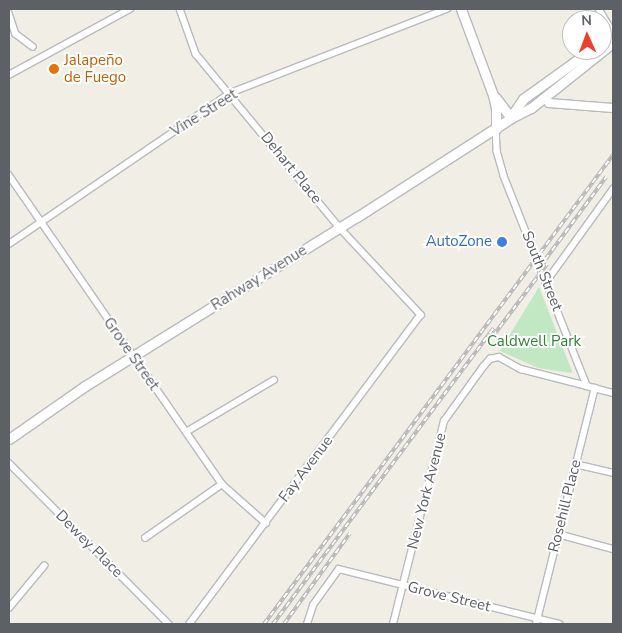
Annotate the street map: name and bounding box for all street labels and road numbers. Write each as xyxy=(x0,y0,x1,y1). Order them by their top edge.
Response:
street label: Vine Street xyxy=(167,85,241,141)
street label: Dehart Place xyxy=(257,128,325,208)
street label: South Street xyxy=(518,228,566,314)
street label: Rahway Avenue xyxy=(208,241,310,315)
street label: Grove Street xyxy=(99,314,163,394)
street label: New York Avenue xyxy=(404,431,450,551)
street label: Fay Avenue xyxy=(275,432,337,506)
street label: Rosehill Place xyxy=(545,458,585,554)
street label: Dewey Place xyxy=(52,507,126,581)
street label: Grove Street xyxy=(406,578,492,616)

